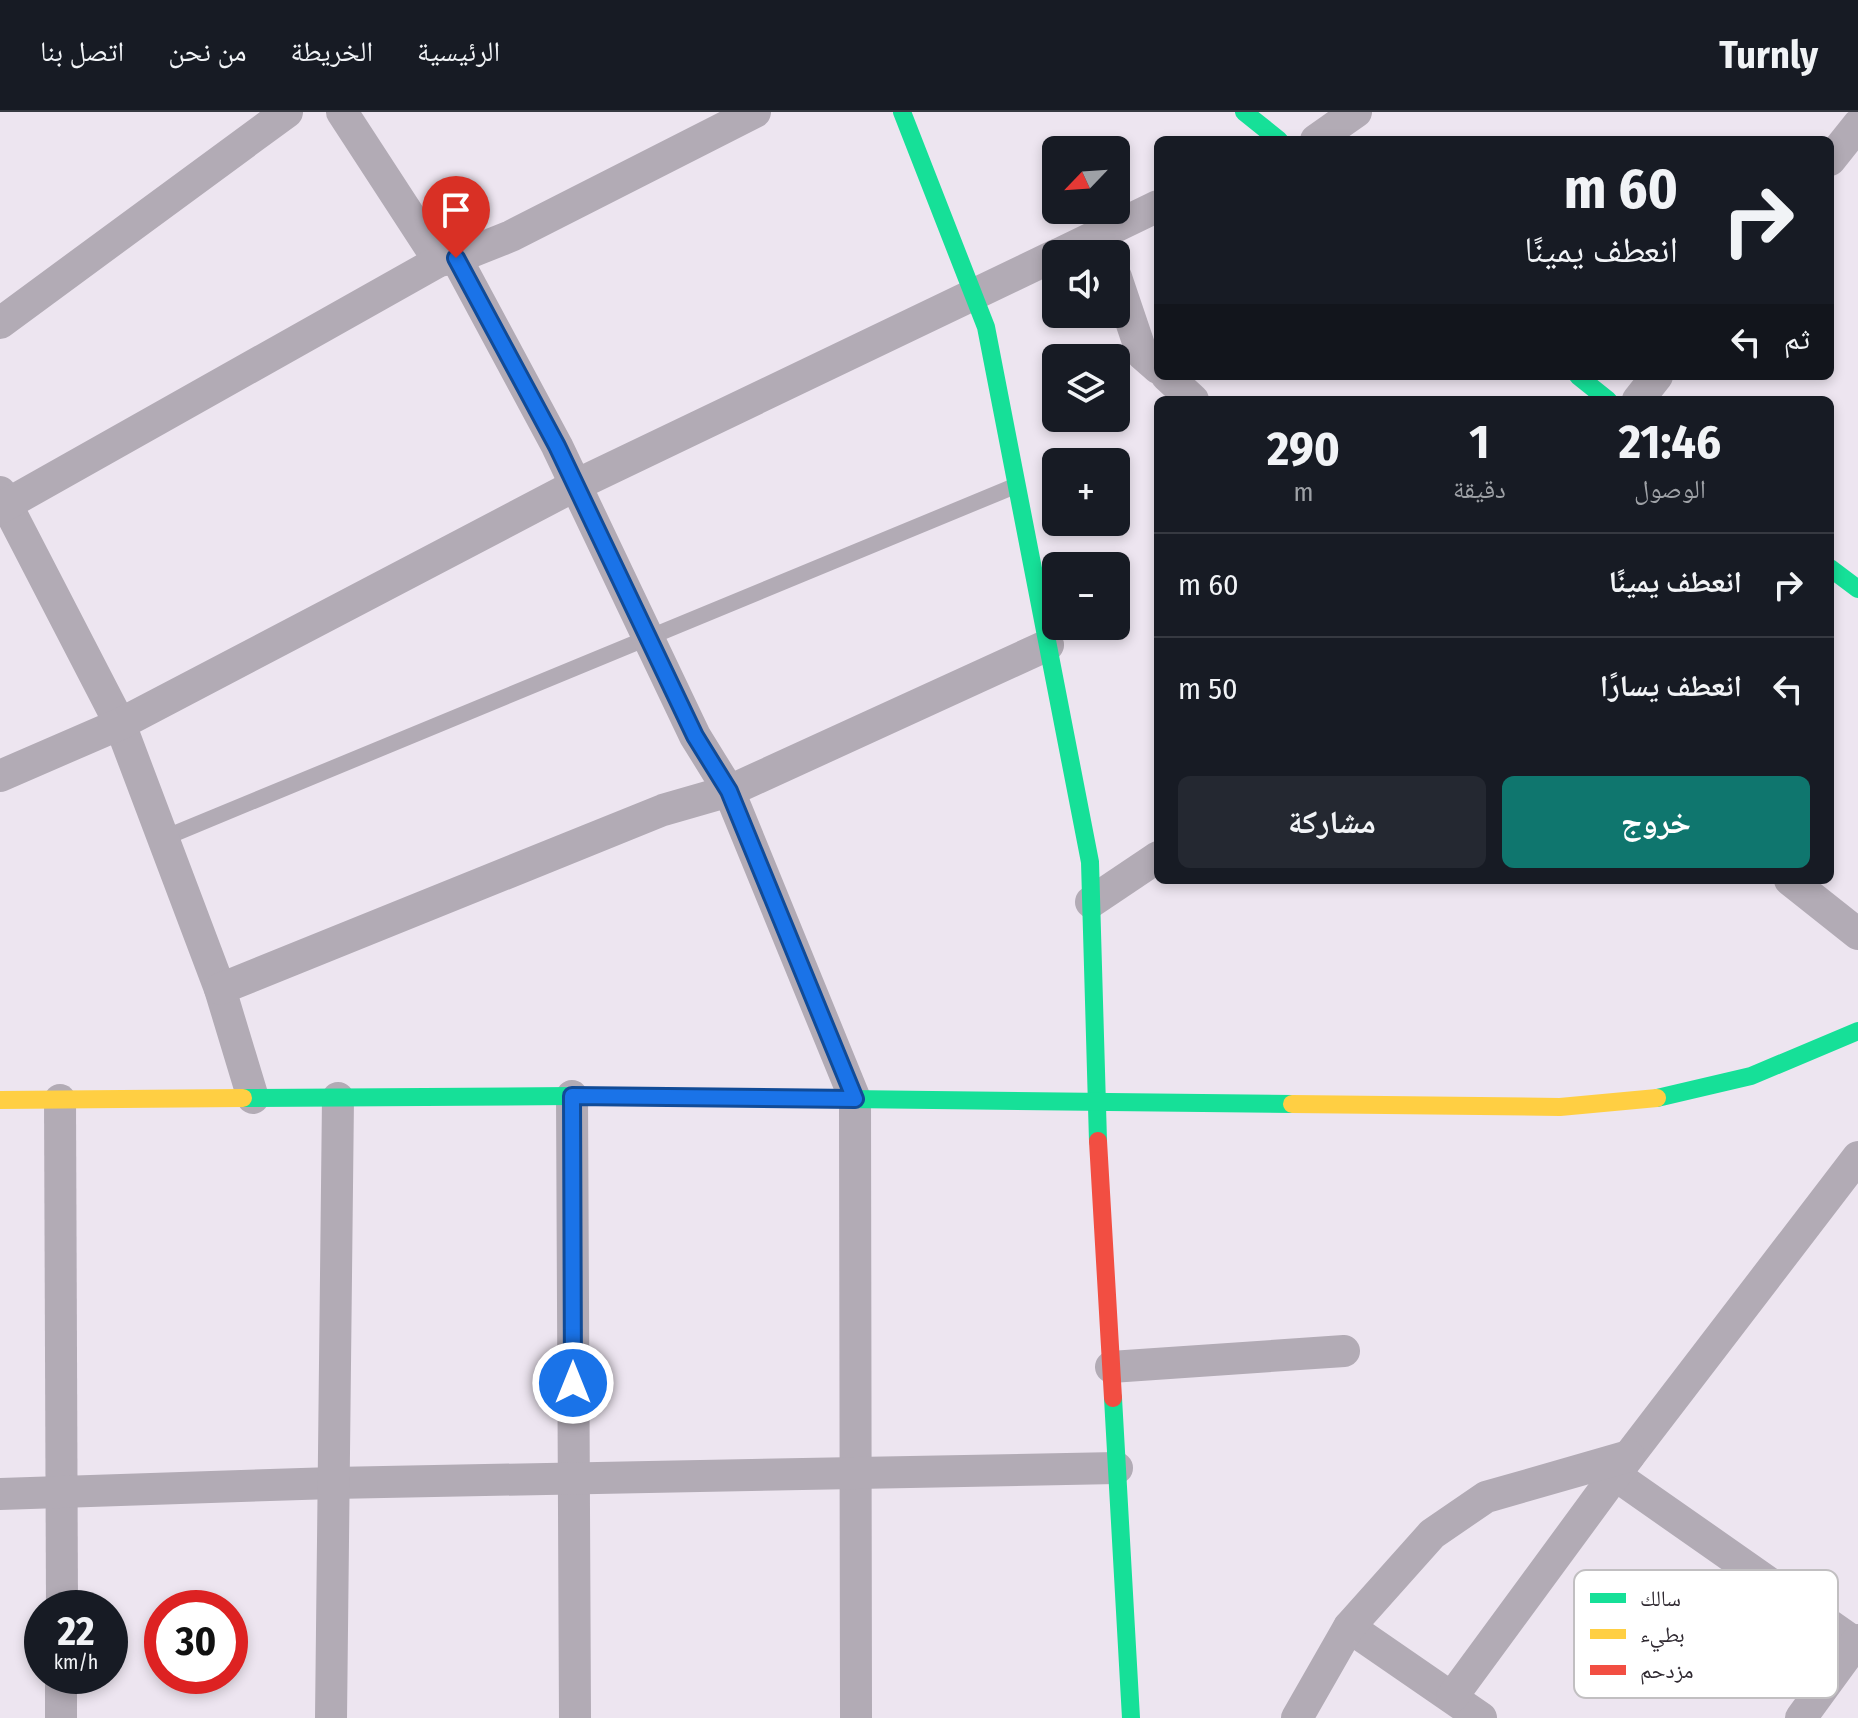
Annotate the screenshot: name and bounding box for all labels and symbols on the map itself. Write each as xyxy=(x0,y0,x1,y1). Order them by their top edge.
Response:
north arrow xyxy=(1042,136,1130,224)
pin xyxy=(422,176,490,258)
position arrow xyxy=(531,1341,615,1425)
legend xyxy=(1574,1570,1838,1698)
text: سالك xyxy=(1640,1585,1681,1612)
speed limit sign: 30 xyxy=(144,1590,248,1694)
text: بطيء xyxy=(1640,1621,1685,1652)
text: مزدحم xyxy=(1640,1657,1694,1685)

